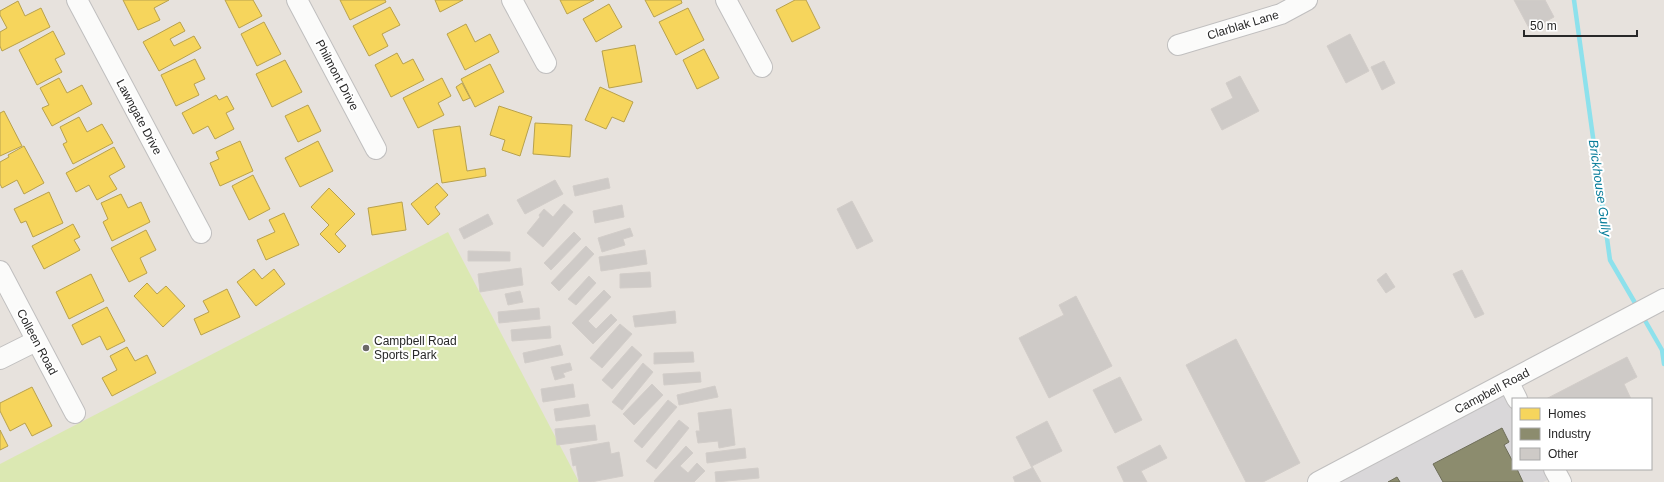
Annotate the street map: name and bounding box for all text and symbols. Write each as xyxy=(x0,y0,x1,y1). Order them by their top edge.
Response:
street label: Clarblak Lane xyxy=(1206,7,1281,43)
scale bar xyxy=(1524,12,1637,38)
text: 50 m xyxy=(1530,19,1557,33)
street label: Philmont Drive xyxy=(313,37,362,113)
street label: Lawngate Drive xyxy=(113,77,165,157)
water label: Brickhouse Gully xyxy=(1586,139,1614,239)
street label: Colleen Road xyxy=(14,307,60,377)
place label: Campbell Road Sports Park xyxy=(374,334,457,362)
marker: Campbell Road Sports Park xyxy=(361,343,371,353)
street label: Campbell Road xyxy=(1452,365,1532,417)
legend xyxy=(1512,398,1652,470)
text: Homes xyxy=(1548,407,1586,421)
text: Industry xyxy=(1548,427,1591,441)
text: Other xyxy=(1548,447,1578,461)

